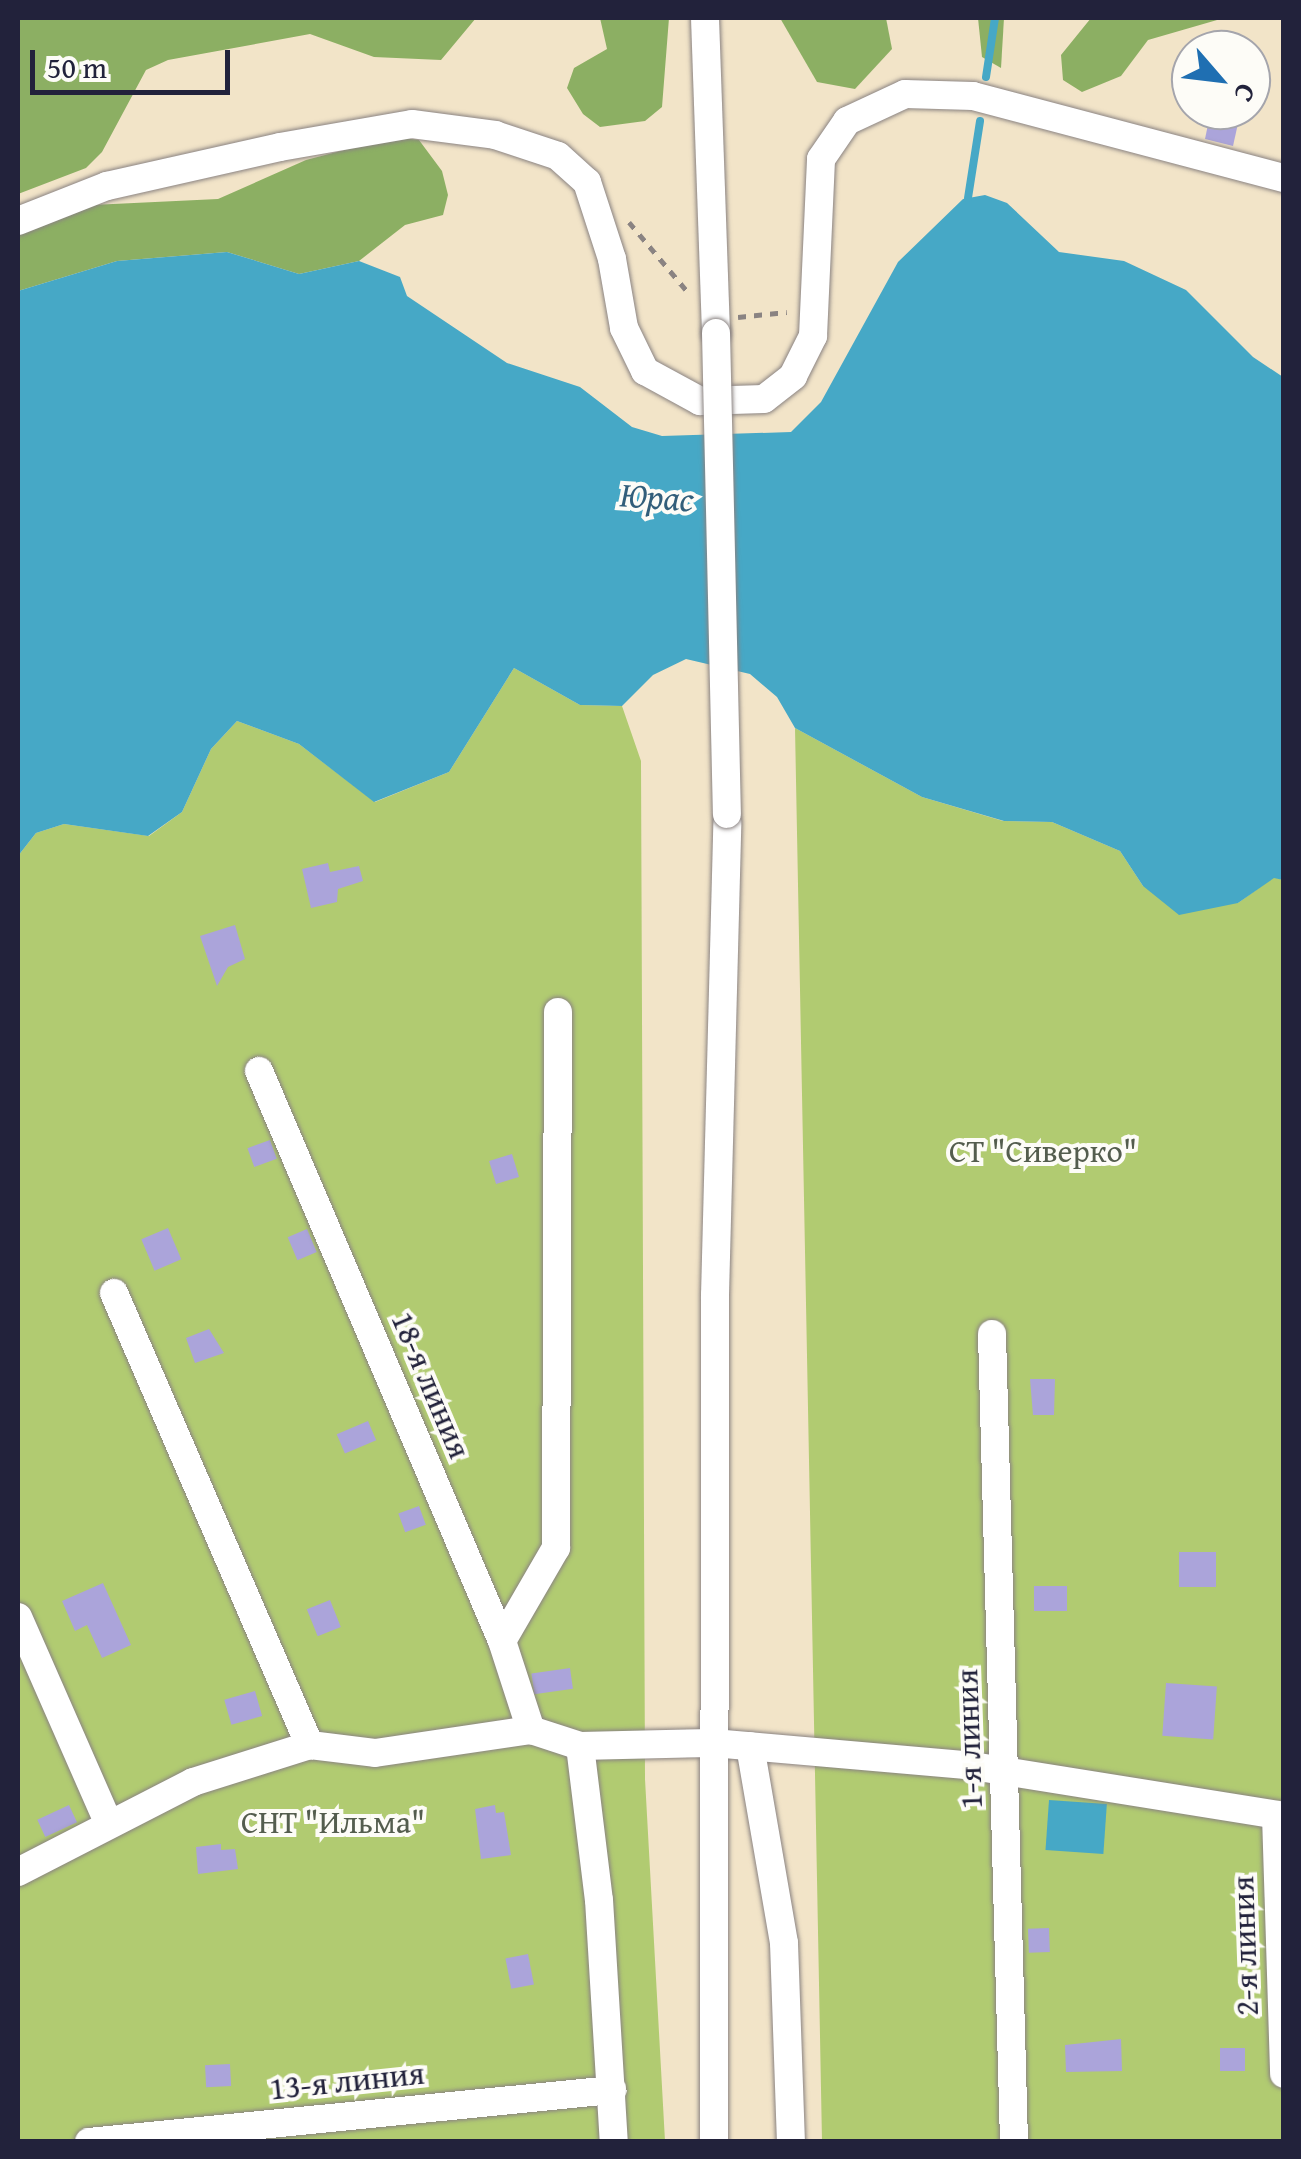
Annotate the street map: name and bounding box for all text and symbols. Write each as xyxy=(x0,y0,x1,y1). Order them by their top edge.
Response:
scale bar xyxy=(35,30,235,92)
north arrow xyxy=(1171,30,1271,130)
text: 50 m xyxy=(47,45,107,89)
text: С xyxy=(1224,77,1268,110)
water label: Юрас xyxy=(619,473,695,521)
park label: СТ "Сиверко" xyxy=(949,1132,1137,1170)
street label: 18-я линия xyxy=(383,1306,479,1464)
street label: 1-я линия xyxy=(947,1668,991,1810)
park label: СНТ "Ильма" xyxy=(241,1803,425,1841)
street label: 2-я линия xyxy=(1223,1875,1267,2017)
street label: 13-я линия xyxy=(268,2054,426,2108)

